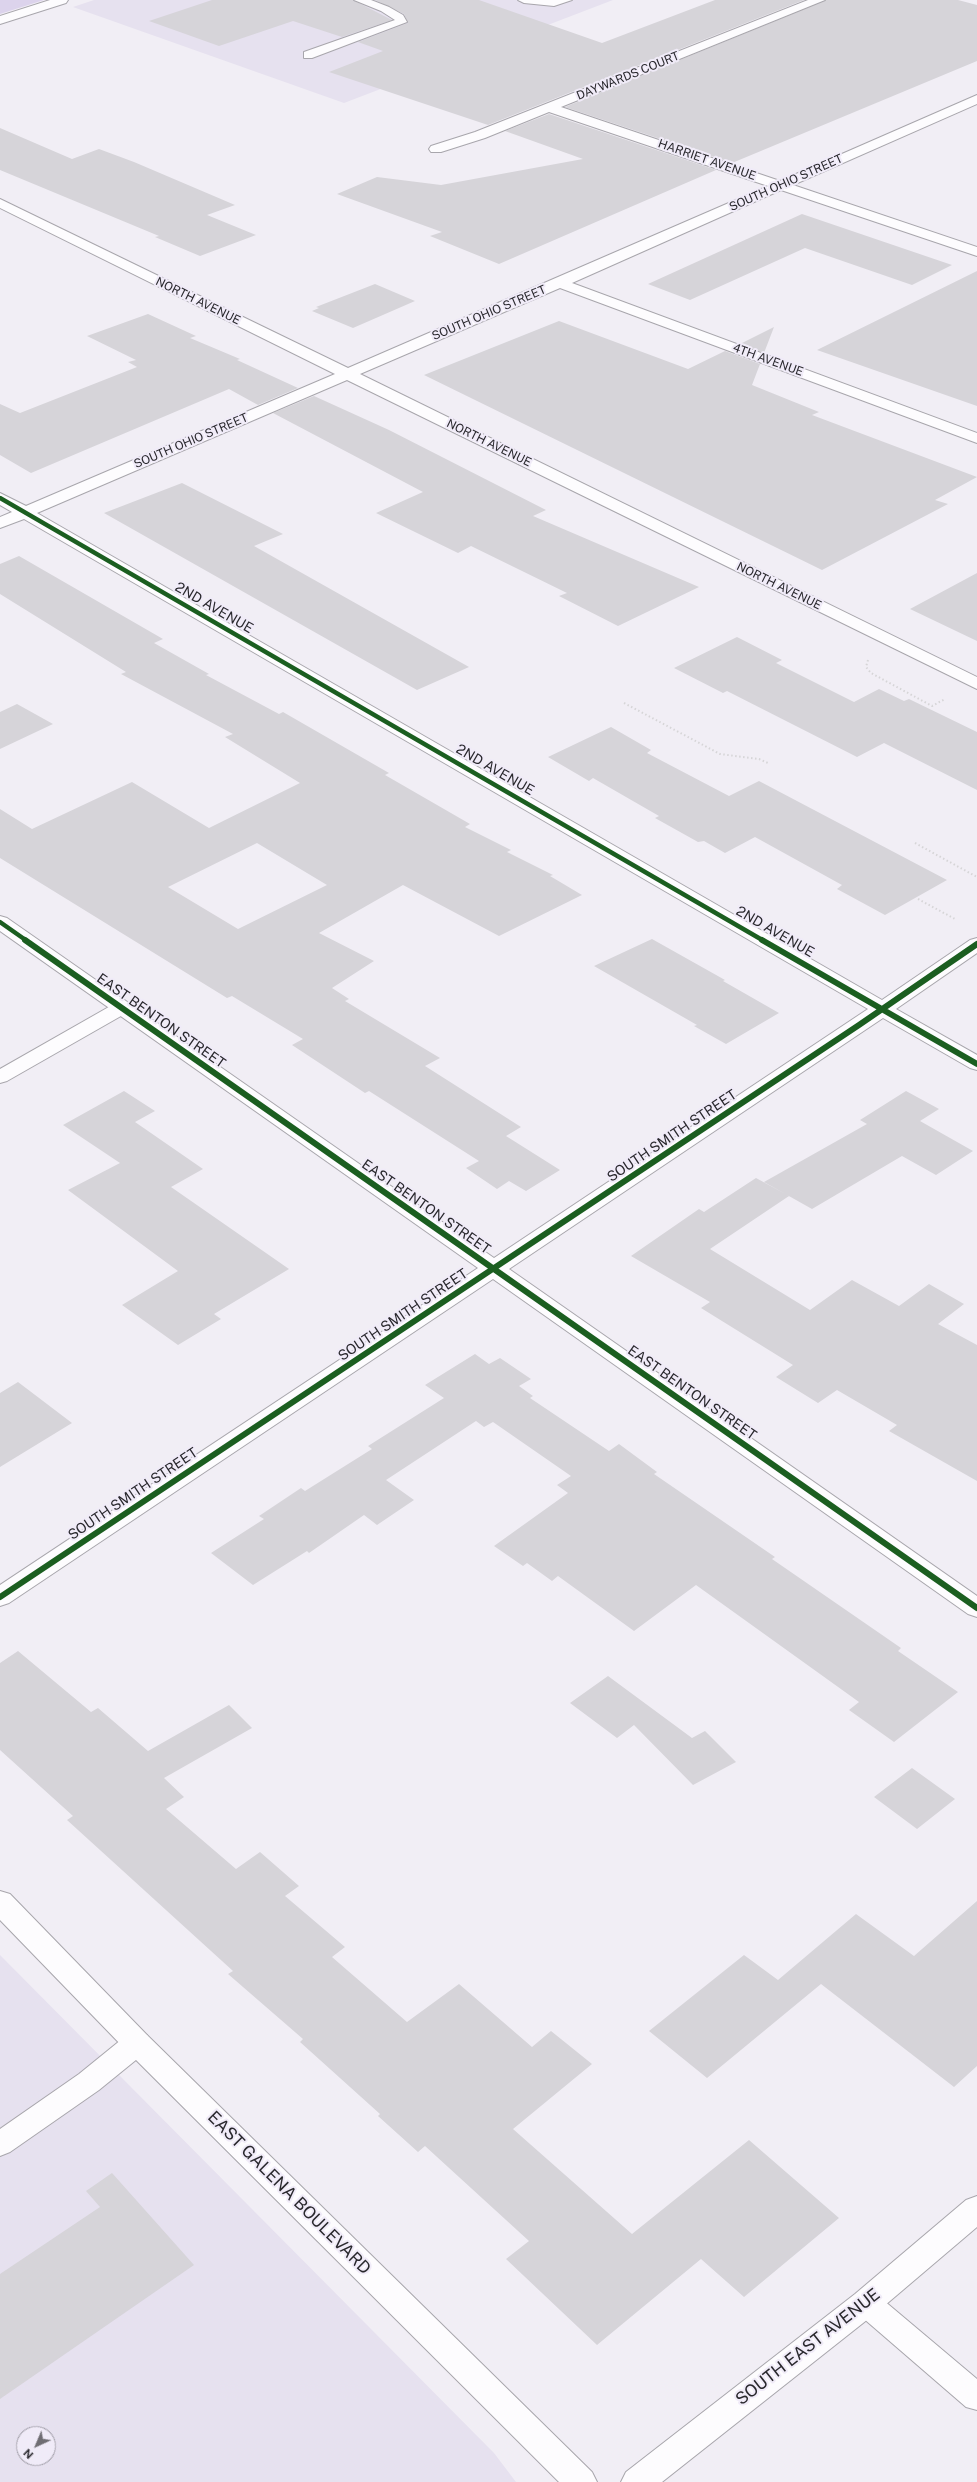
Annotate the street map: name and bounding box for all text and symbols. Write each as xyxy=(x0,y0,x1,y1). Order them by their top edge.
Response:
street label: DAYWARDS COURT xyxy=(574,49,682,103)
street label: HARRIET AVENUE xyxy=(656,136,758,184)
street label: SOUTH OHIO STREET xyxy=(727,151,845,215)
street label: NORTH AVENUE xyxy=(153,274,243,328)
street label: SOUTH OHIO STREET xyxy=(430,282,548,344)
street label: 4TH AVENUE xyxy=(731,341,805,379)
street label: SOUTH OHIO STREET xyxy=(132,410,250,472)
street label: NORTH AVENUE xyxy=(444,416,534,470)
street label: NORTH AVENUE xyxy=(734,559,824,613)
street label: 2ND AVENUE xyxy=(172,579,256,637)
street label: 2ND AVENUE xyxy=(453,741,537,799)
street label: 2ND AVENUE xyxy=(733,903,817,961)
street label: EAST BENTON STREET xyxy=(93,970,229,1072)
street label: SOUTH SMITH STREET xyxy=(604,1086,740,1186)
street label: EAST BENTON STREET xyxy=(358,1156,494,1258)
street label: SOUTH SMITH STREET xyxy=(335,1265,471,1365)
street label: EAST BENTON STREET xyxy=(624,1342,760,1444)
street label: SOUTH SMITH STREET xyxy=(65,1444,201,1544)
street label: EAST GALENA BOULEVARD xyxy=(203,2107,375,2279)
street label: SOUTH EAST AVENUE xyxy=(732,2284,884,2410)
north arrow xyxy=(16,2426,56,2466)
text: N xyxy=(21,2447,36,2461)

